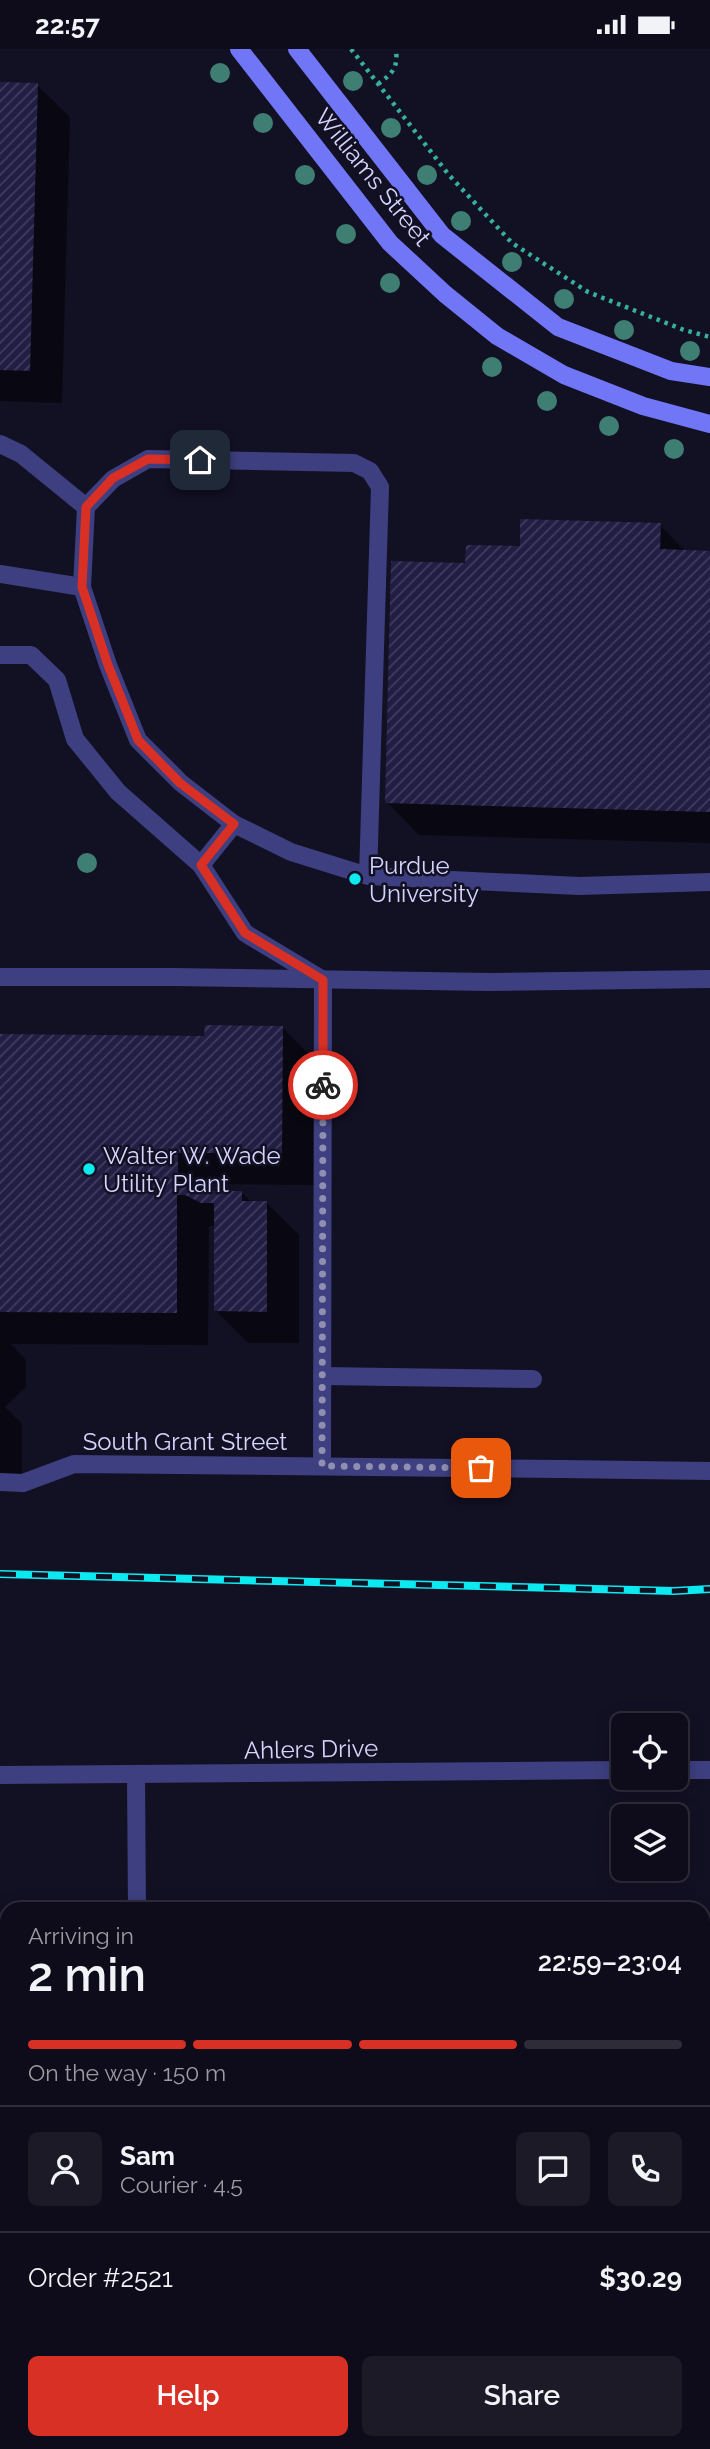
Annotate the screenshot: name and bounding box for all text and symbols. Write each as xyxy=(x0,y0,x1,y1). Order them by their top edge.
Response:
text: 22:57 xyxy=(35,10,100,40)
street label: Williams Street xyxy=(309,103,437,251)
pin xyxy=(170,430,230,490)
icon: home xyxy=(181,441,219,479)
place label: Purdue University xyxy=(369,851,479,908)
marker: Purdue University xyxy=(347,871,363,887)
courier xyxy=(288,1050,358,1120)
icon: bike xyxy=(304,1066,342,1104)
place label: Walter W. Wade Utility Plant xyxy=(103,1141,281,1198)
marker: Walter W. Wade Utility Plant xyxy=(81,1161,97,1177)
street label: South Grant Street xyxy=(83,1427,287,1456)
pin xyxy=(451,1438,511,1498)
icon: bag xyxy=(462,1449,500,1487)
map controls xyxy=(611,1713,688,1881)
button: locate xyxy=(611,1713,688,1790)
street label: Ahlers Drive xyxy=(244,1733,378,1765)
button: layers xyxy=(611,1804,688,1881)
text: Arriving in xyxy=(28,1922,134,1949)
text: 22:59–23:04 xyxy=(538,1947,682,1977)
text: 2 min xyxy=(28,1948,146,2002)
text: On the way · 150 m xyxy=(28,2059,226,2086)
button: person xyxy=(28,2132,102,2206)
button: chat xyxy=(516,2132,590,2206)
button: phone xyxy=(608,2132,682,2206)
text: Sam xyxy=(120,2141,175,2171)
text: Courier · 4.5 xyxy=(120,2171,243,2198)
text: Order #2521 xyxy=(28,2263,173,2293)
text: $30.29 xyxy=(599,2263,682,2293)
button: Help xyxy=(28,2356,348,2436)
button: Share xyxy=(362,2356,682,2436)

